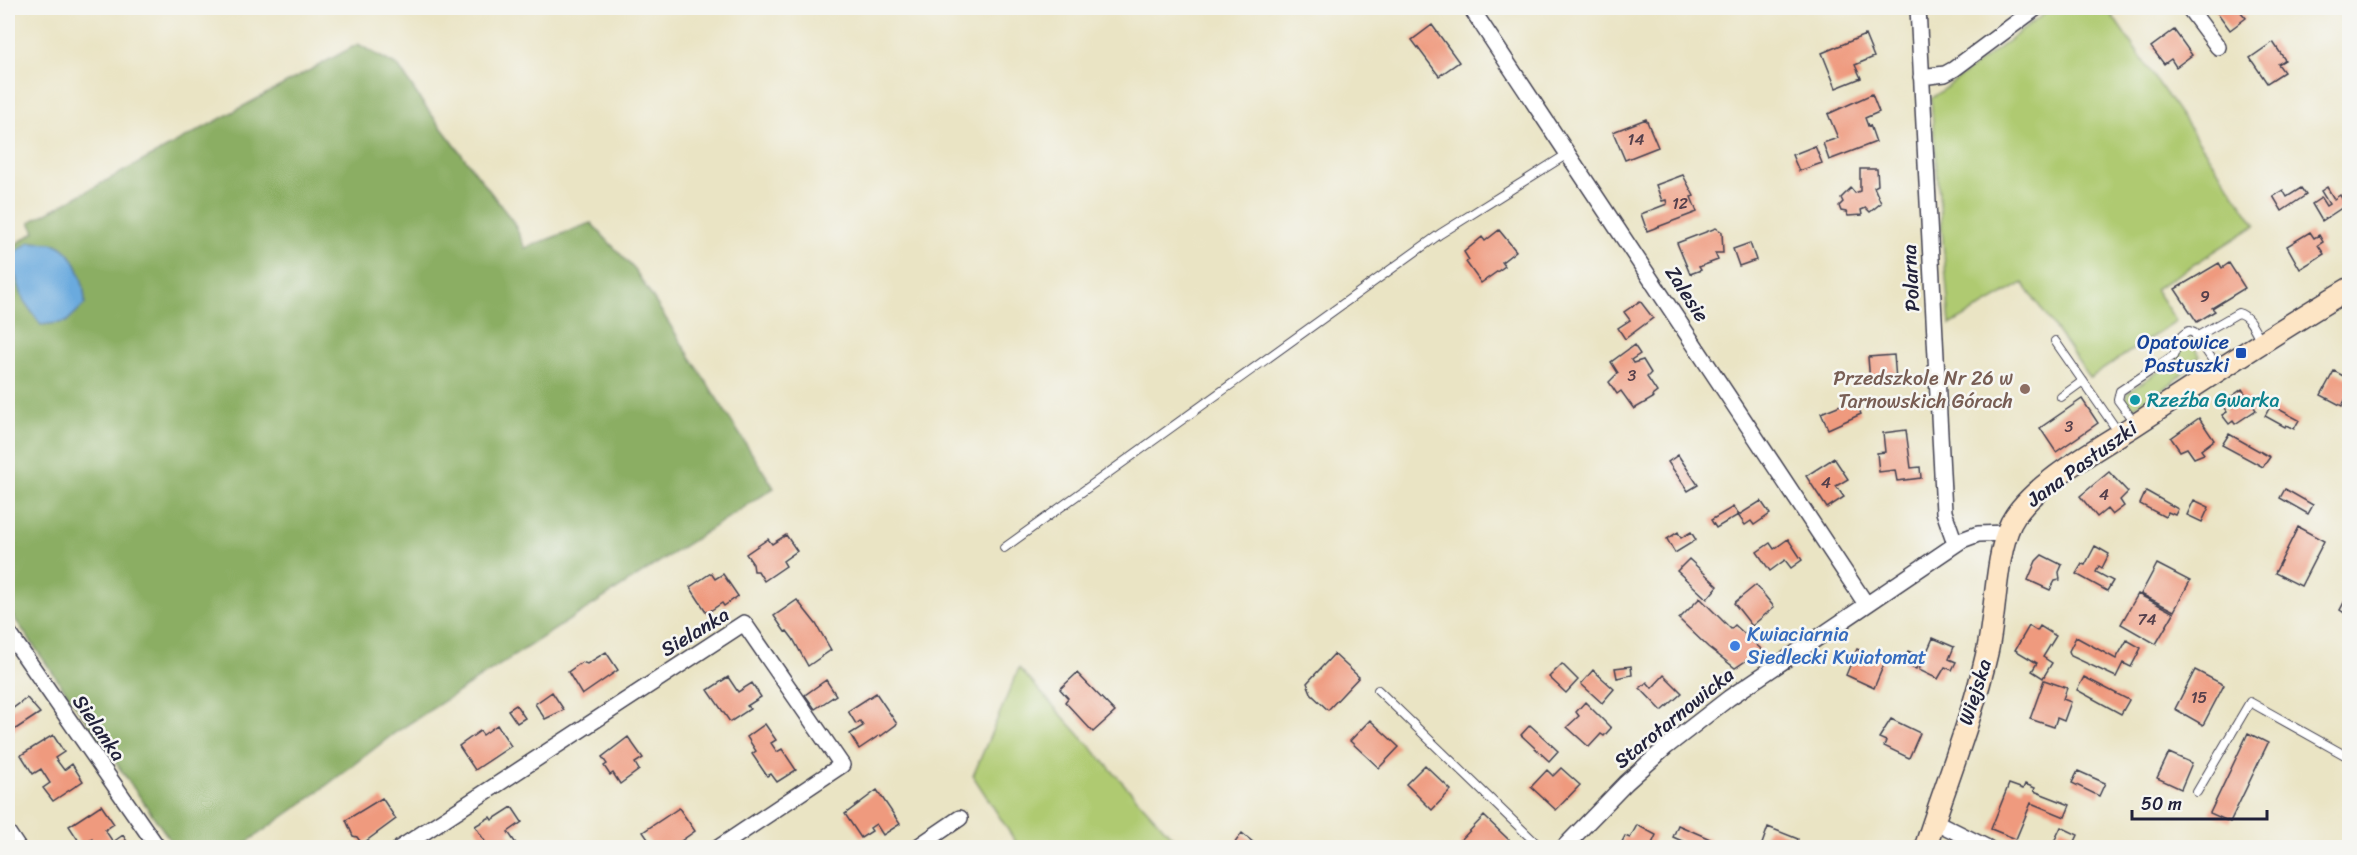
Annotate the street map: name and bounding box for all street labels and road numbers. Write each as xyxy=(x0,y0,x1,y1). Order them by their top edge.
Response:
street label: Polarna xyxy=(1892,244,1930,312)
street label: Zalesie xyxy=(1655,259,1719,329)
street label: Jana Pastuszki xyxy=(2018,411,2146,517)
street label: Sielanka xyxy=(654,598,736,666)
street label: Wiejska xyxy=(1948,655,2002,729)
street label: Starotarnowicka xyxy=(1606,658,1742,778)
street label: Sielanka xyxy=(63,687,135,769)

